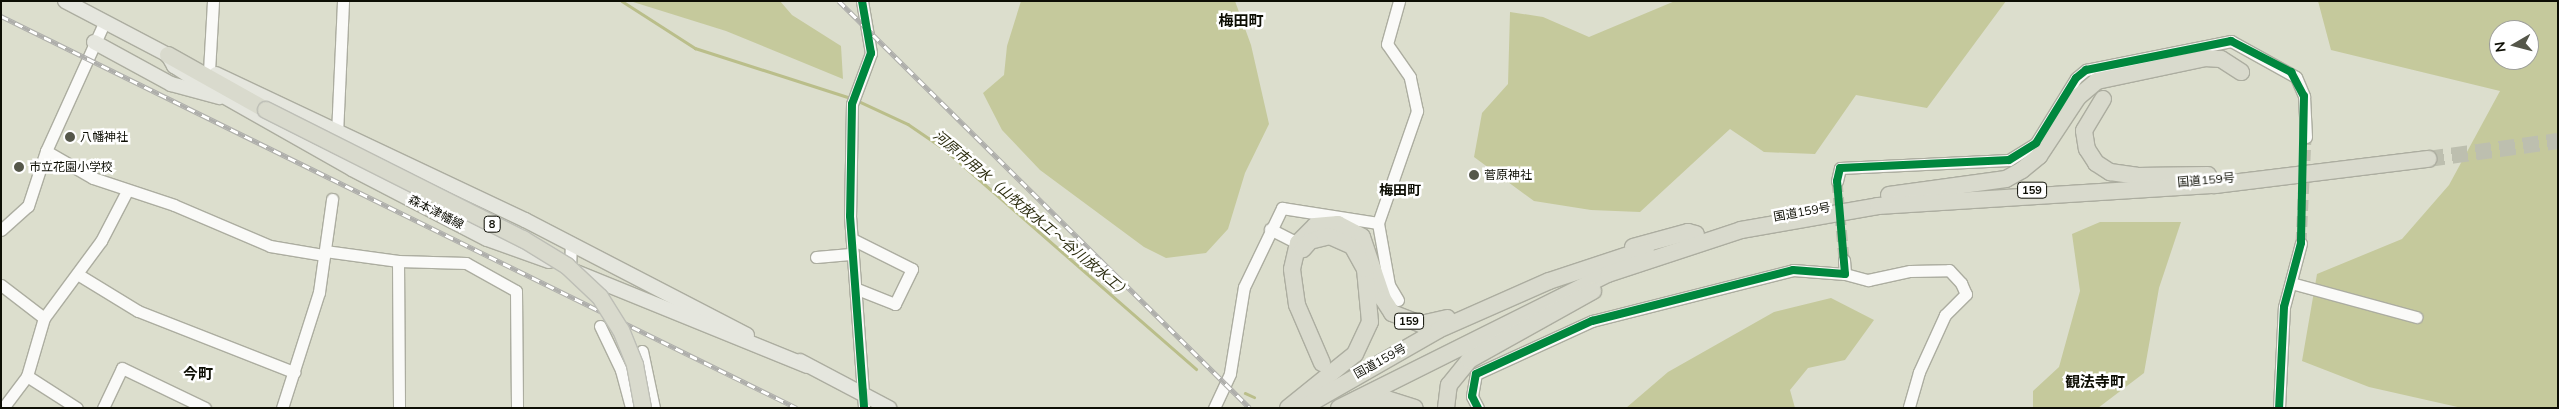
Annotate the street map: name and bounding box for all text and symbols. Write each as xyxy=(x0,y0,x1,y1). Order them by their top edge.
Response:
district label: 梅田町 xyxy=(1219,12,1263,30)
north arrow xyxy=(2489,20,2539,70)
text: N xyxy=(2490,40,2510,53)
water label: 河原市用水（山牧放水工～谷川放水工） xyxy=(930,127,1134,301)
place label: 八幡神社 xyxy=(80,130,128,144)
marker: 八幡神社 xyxy=(64,131,76,143)
place label: 市立花園小学校 xyxy=(29,160,113,174)
marker: 市立花園小学校 xyxy=(13,161,25,173)
place label: 菅原神社 xyxy=(1484,168,1532,182)
marker: 菅原神社 xyxy=(1468,169,1480,181)
street label: 国道159号 xyxy=(2177,170,2235,190)
district label: 梅田町 xyxy=(1379,182,1421,198)
road number: 159 xyxy=(2017,182,2047,198)
street label: 森本津幡線 xyxy=(406,192,466,232)
street label: 国道159号 xyxy=(1772,200,1832,224)
road number: 8 xyxy=(483,215,501,232)
road number: 159 xyxy=(1394,312,1424,330)
street label: 国道159号 xyxy=(1351,341,1409,381)
district label: 今町 xyxy=(183,365,213,383)
district label: 観法寺町 xyxy=(2065,373,2125,391)

